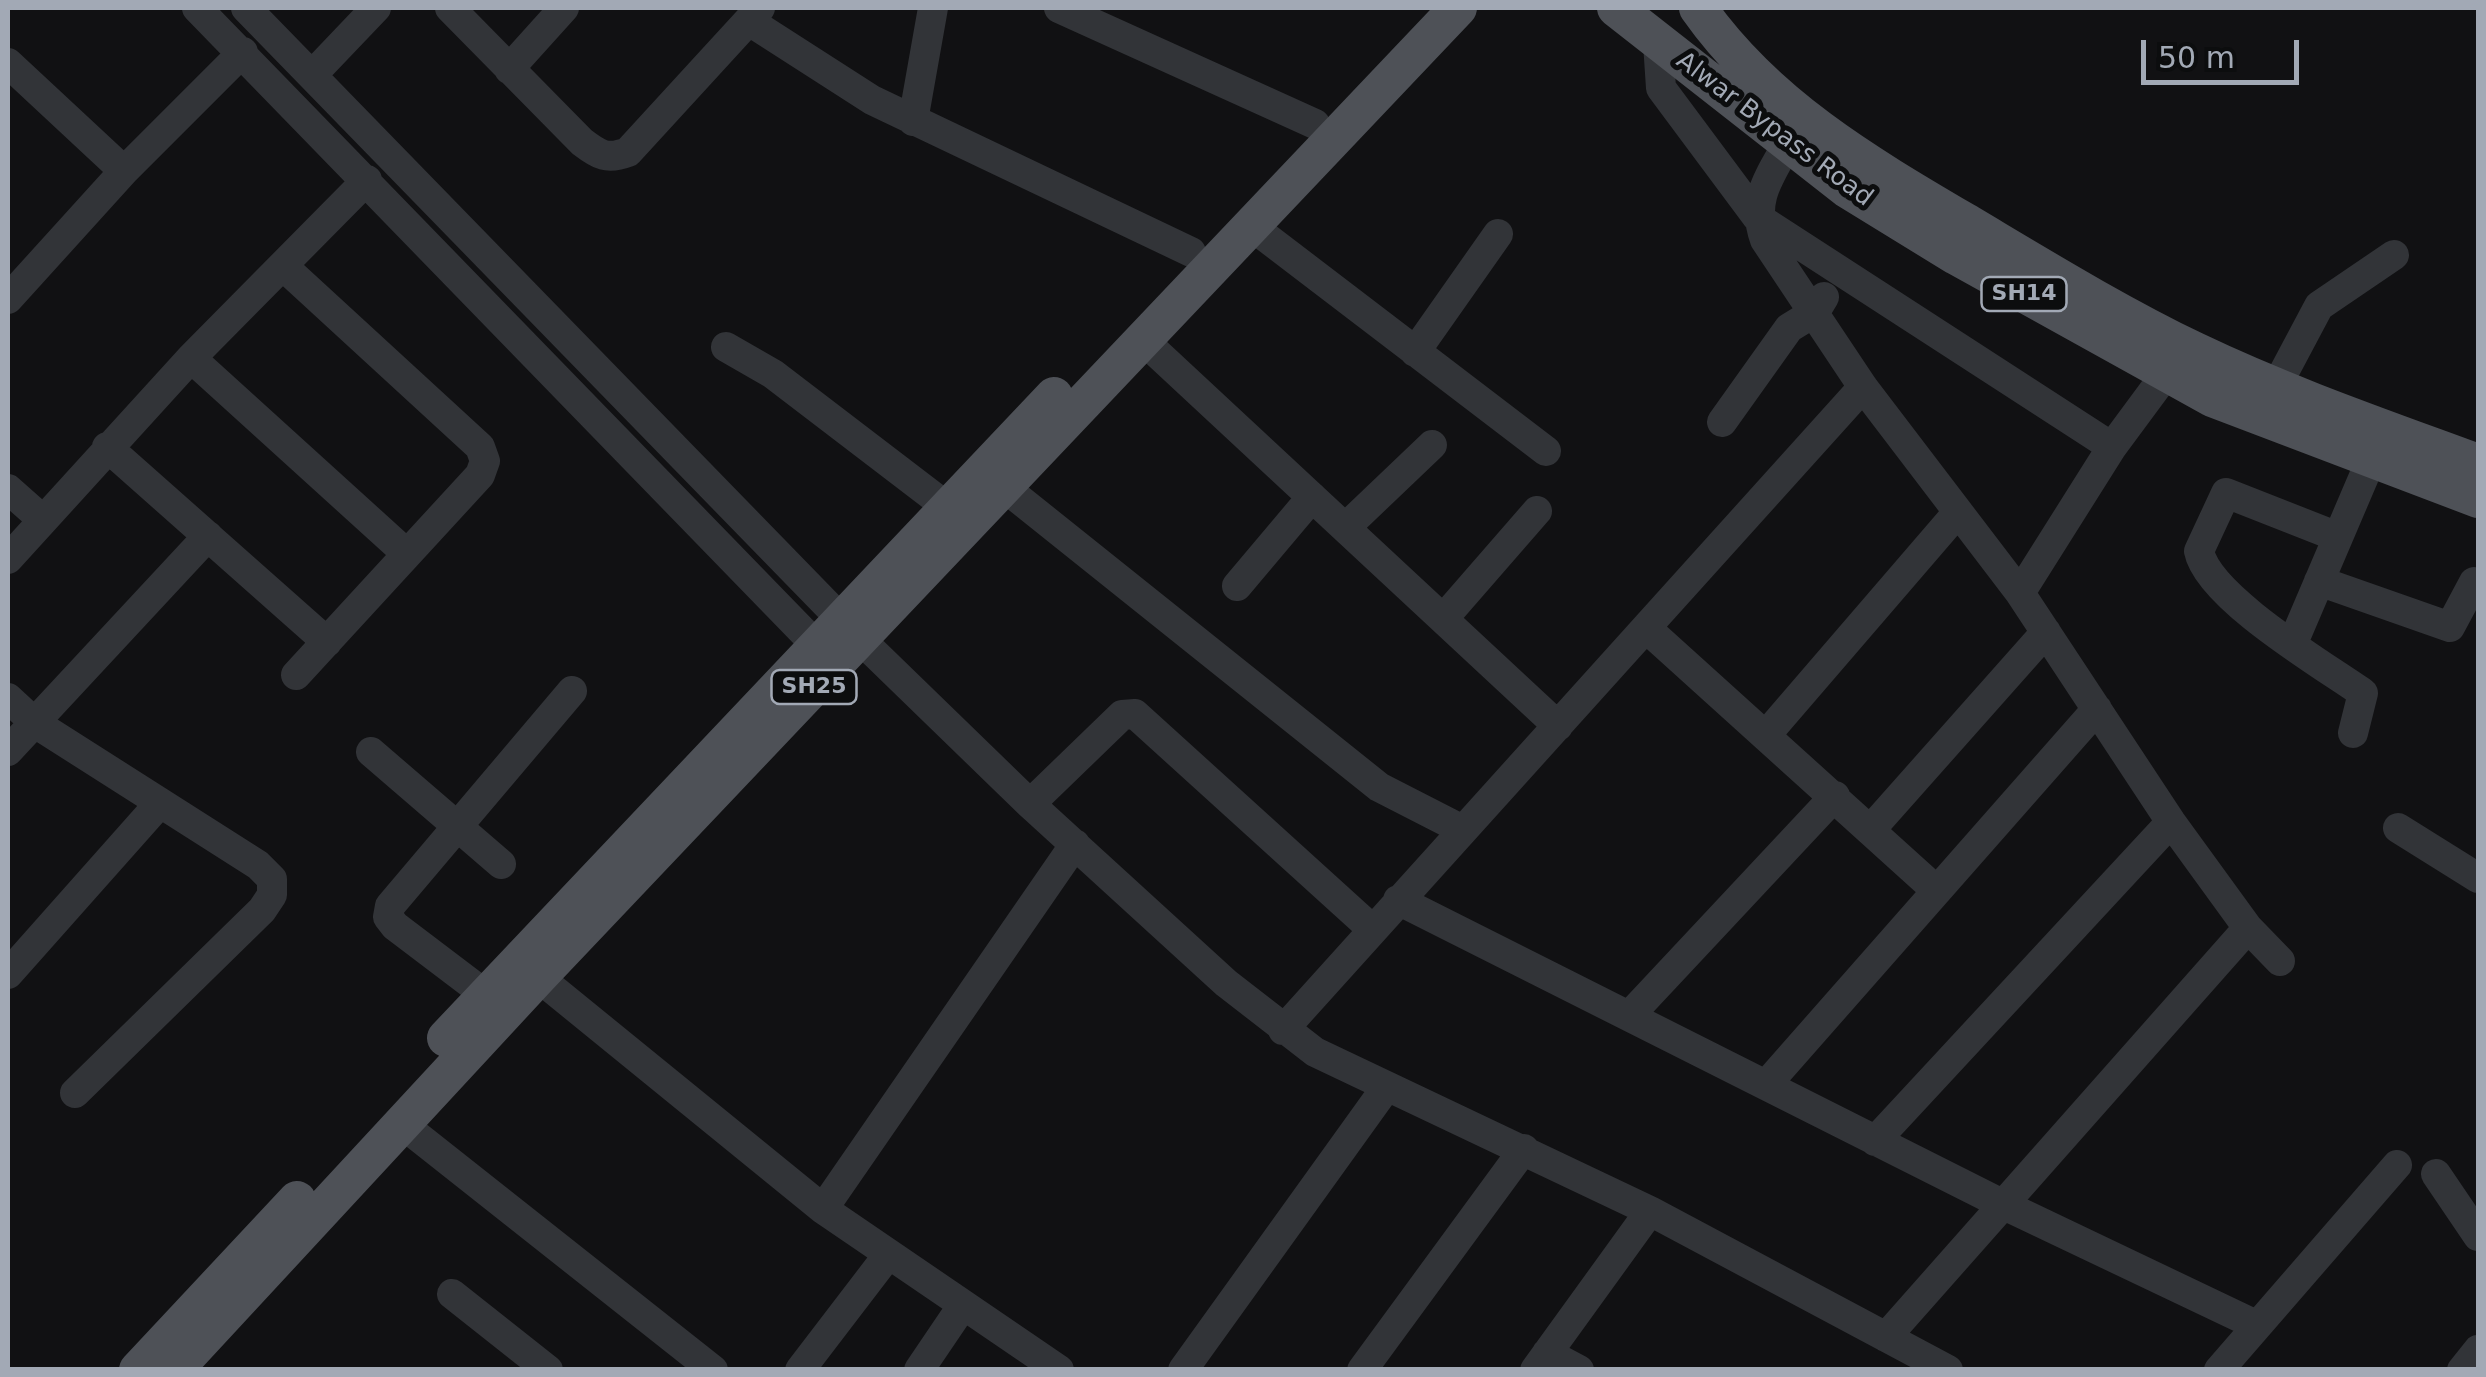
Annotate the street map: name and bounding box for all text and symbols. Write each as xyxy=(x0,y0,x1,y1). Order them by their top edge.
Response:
scale bar xyxy=(2146,20,2304,82)
text: 50 m xyxy=(2158,40,2235,75)
street label: Alwar Bypass Road xyxy=(1670,46,1878,214)
road number: SH14 xyxy=(1982,277,2066,311)
road number: SH25 xyxy=(772,670,856,704)

